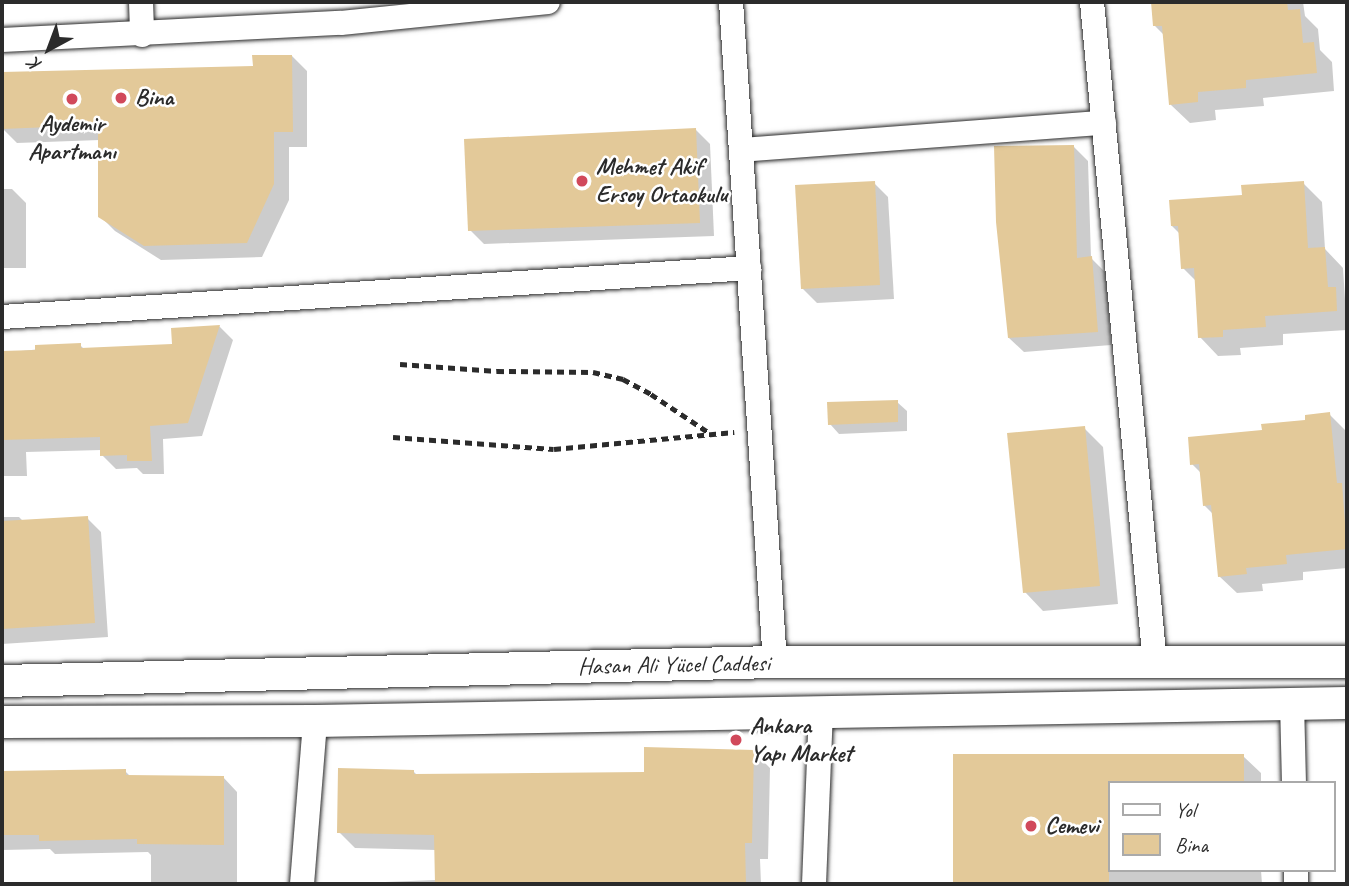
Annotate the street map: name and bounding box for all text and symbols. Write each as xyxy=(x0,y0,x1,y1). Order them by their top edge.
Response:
north arrow xyxy=(14,14,84,84)
text: K xyxy=(24,53,47,77)
place label: Bina xyxy=(135,84,173,112)
marker: Bina xyxy=(113,90,129,106)
marker: Aydemir Apartmanı xyxy=(64,91,80,107)
place label: Aydemir Apartmanı xyxy=(28,110,116,166)
place label: Mehmet Akif Ersoy Ortaokulu xyxy=(596,153,728,209)
marker: Mehmet Akif Ersoy Ortaokulu xyxy=(574,173,590,189)
street label: Hasan Ali Yücel Caddesi xyxy=(577,649,771,681)
place label: Ankara Yapı Market xyxy=(750,712,852,768)
marker: Ankara Yapı Market xyxy=(728,732,744,748)
legend xyxy=(1108,781,1335,872)
text: Yol xyxy=(1175,797,1195,823)
place label: Cemevi xyxy=(1045,812,1099,840)
marker: Cemevi xyxy=(1023,818,1039,834)
text: Bina xyxy=(1175,832,1208,858)

